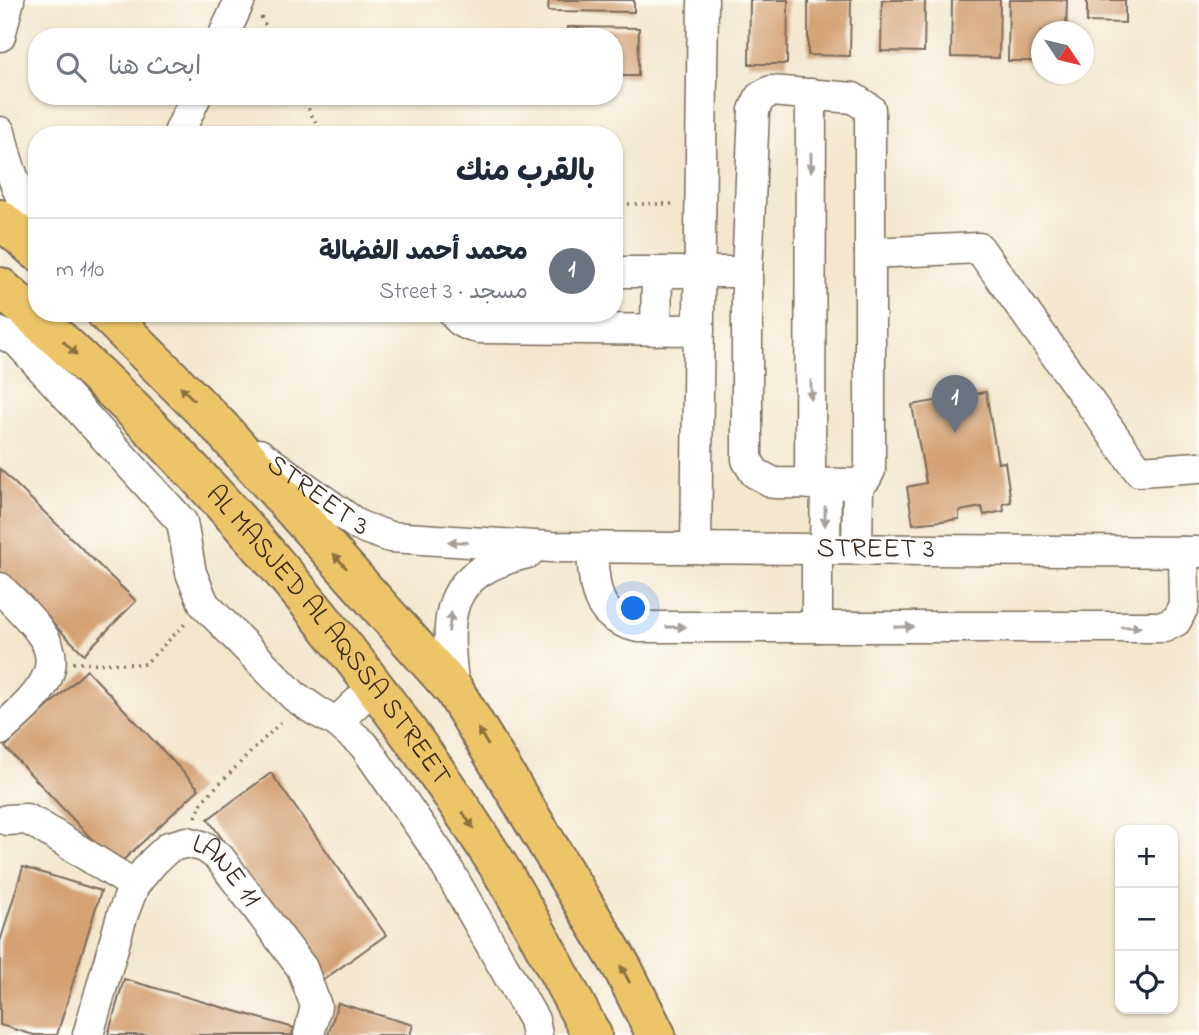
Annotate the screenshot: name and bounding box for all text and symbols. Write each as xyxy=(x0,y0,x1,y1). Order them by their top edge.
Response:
north arrow xyxy=(1031,21,1094,84)
search box xyxy=(28,28,623,105)
icon: search xyxy=(52,48,90,86)
text: ابحث هنا xyxy=(108,49,201,87)
text: بالقرب منك xyxy=(456,151,595,195)
one-way arrow xyxy=(805,152,817,174)
text: محمد أحمد الفضالة xyxy=(319,234,528,272)
text: 110 m xyxy=(56,254,104,287)
text: 1 xyxy=(568,254,576,287)
text: مسجد · Street 3 xyxy=(379,276,528,309)
one-way arrow xyxy=(61,339,78,356)
pin: 1 xyxy=(932,375,978,433)
one-way arrow xyxy=(805,379,817,401)
one-way arrow xyxy=(179,385,195,402)
street label: STREET 3 xyxy=(258,445,373,548)
street label: AL MASJED AL AQSSA STREET xyxy=(195,476,461,795)
one-way arrow xyxy=(820,506,831,528)
street label: STREET 3 xyxy=(816,529,935,570)
one-way arrow xyxy=(447,537,469,548)
one-way arrow xyxy=(332,552,348,570)
your location xyxy=(616,591,650,625)
one-way arrow xyxy=(445,611,456,633)
one-way arrow xyxy=(666,621,688,633)
one-way arrow xyxy=(893,621,915,633)
one-way arrow xyxy=(1121,621,1143,633)
one-way arrow xyxy=(476,728,489,747)
one-way arrow xyxy=(462,810,475,830)
street label: LANE 11 xyxy=(188,824,271,916)
map controls xyxy=(1115,825,1178,1014)
button: + xyxy=(1115,825,1178,888)
button: − xyxy=(1115,888,1178,951)
button: locate xyxy=(1115,951,1178,1014)
one-way arrow xyxy=(619,964,631,984)

